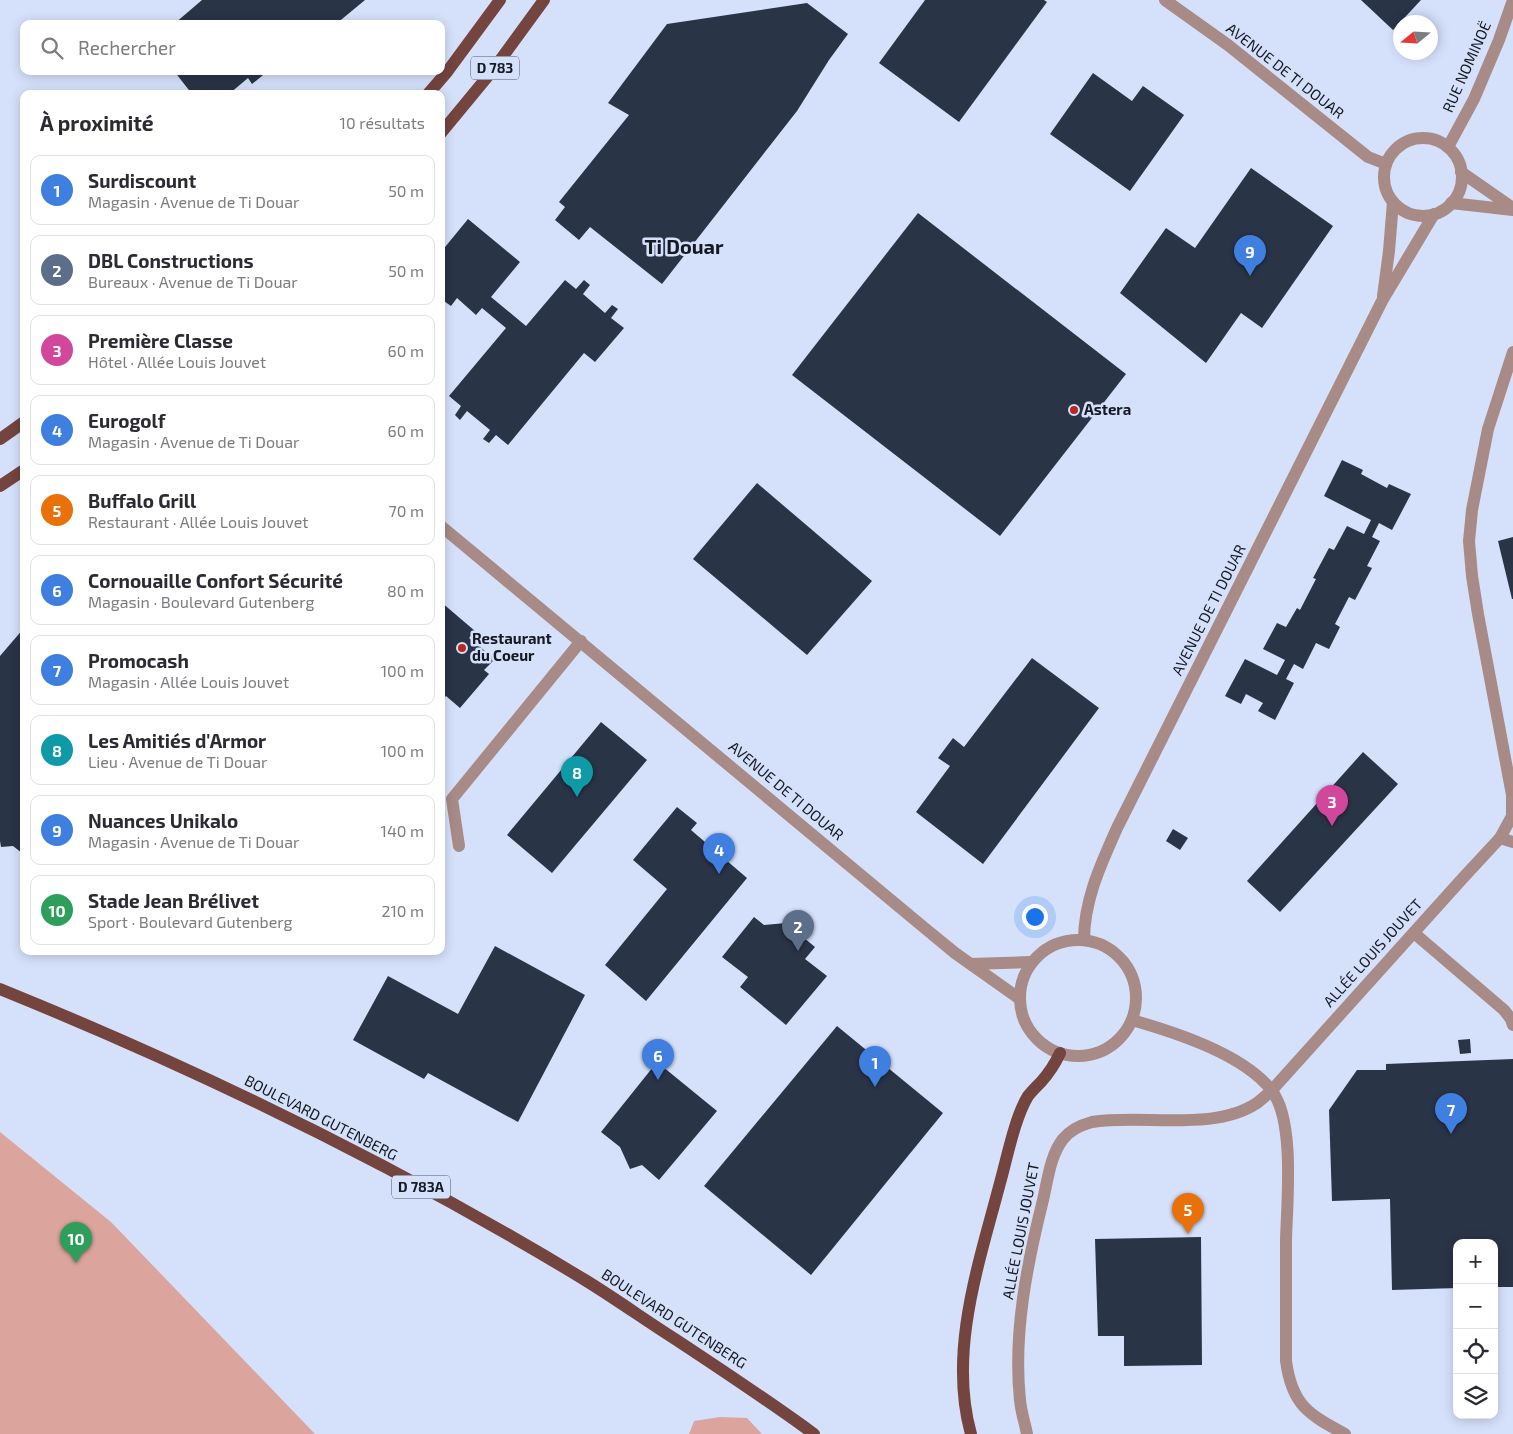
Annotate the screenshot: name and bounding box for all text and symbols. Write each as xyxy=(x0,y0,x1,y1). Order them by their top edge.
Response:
north arrow xyxy=(1393,15,1438,60)
street label: RUE NOMINOË xyxy=(1438,18,1494,115)
street label: AVENUE DE TI DOUAR xyxy=(1223,19,1348,122)
search box xyxy=(20,20,445,75)
icon: search xyxy=(38,34,66,62)
text: Rechercher xyxy=(78,36,176,59)
road number: D 783 xyxy=(471,56,519,80)
text: À proximité xyxy=(40,110,154,135)
text: 10 résultats xyxy=(340,113,425,132)
text: Surdiscount xyxy=(88,169,196,192)
text: 1 xyxy=(54,181,60,200)
text: 50 m xyxy=(388,181,424,200)
text: Magasin · Avenue de Ti Douar xyxy=(88,192,299,211)
district label: Ti Douar xyxy=(644,234,724,258)
pin: 9 xyxy=(1234,235,1266,276)
text: DBL Constructions xyxy=(88,249,254,272)
text: 2 xyxy=(52,261,62,280)
text: 50 m xyxy=(388,261,424,280)
text: Bureaux · Avenue de Ti Douar xyxy=(88,272,298,291)
text: Première Classe xyxy=(88,329,233,352)
text: 3 xyxy=(52,341,62,360)
text: 60 m xyxy=(388,341,424,360)
text: Hôtel · Allée Louis Jouvet xyxy=(88,352,266,371)
place label: Astera xyxy=(1084,400,1131,418)
marker: Astera xyxy=(1068,404,1080,416)
text: Eurogolf xyxy=(88,409,165,432)
text: 4 xyxy=(52,421,62,440)
text: 60 m xyxy=(388,421,424,440)
text: Magasin · Avenue de Ti Douar xyxy=(88,432,299,451)
text: Buffalo Grill xyxy=(88,489,196,512)
text: 5 xyxy=(53,501,61,520)
text: 70 m xyxy=(389,501,424,520)
text: Restaurant · Allée Louis Jouvet xyxy=(88,512,308,531)
street label: AVENUE DE TI DOUAR xyxy=(1167,541,1249,678)
text: Cornouaille Confort Sécurité xyxy=(88,569,343,592)
text: 6 xyxy=(52,581,62,600)
text: 80 m xyxy=(387,581,424,600)
text: Magasin · Boulevard Gutenberg xyxy=(88,592,315,611)
place label: Restaurant du Coeur xyxy=(472,629,552,664)
marker: Restaurant du Coeur xyxy=(456,642,468,654)
text: Promocash xyxy=(88,649,189,672)
text: 7 xyxy=(53,661,61,680)
text: 100 m xyxy=(381,661,424,680)
text: Magasin · Allée Louis Jouvet xyxy=(88,672,289,691)
text: Les Amitiés d'Armor xyxy=(88,729,266,752)
street label: AVENUE DE TI DOUAR xyxy=(725,737,848,844)
text: 8 xyxy=(52,741,62,760)
text: 100 m xyxy=(381,741,424,760)
text: Lieu · Avenue de Ti Douar xyxy=(88,752,267,771)
pin: 8 xyxy=(561,756,593,797)
pin: 3 xyxy=(1316,785,1348,826)
text: Nuances Unikalo xyxy=(88,809,238,832)
text: 9 xyxy=(52,821,62,840)
text: 140 m xyxy=(381,821,424,840)
text: Magasin · Avenue de Ti Douar xyxy=(88,832,299,851)
pin: 4 xyxy=(703,833,735,874)
text: Stade Jean Brélivet xyxy=(88,889,259,912)
street label: ALLÉE LOUIS JOUVET xyxy=(1319,894,1426,1010)
text: 10 xyxy=(48,901,66,920)
text: 210 m xyxy=(381,901,424,920)
your location xyxy=(1022,904,1048,930)
pin: 2 xyxy=(782,910,814,951)
text: Sport · Boulevard Gutenberg xyxy=(88,912,293,931)
pin: 6 xyxy=(642,1039,674,1080)
pin: 1 xyxy=(859,1046,891,1087)
street label: BOULEVARD GUTENBERG xyxy=(242,1071,401,1164)
pin: 7 xyxy=(1435,1093,1467,1134)
street label: ALLÉE LOUIS JOUVET xyxy=(998,1161,1042,1301)
road number: D 783A xyxy=(392,1176,450,1198)
pin: 5 xyxy=(1172,1193,1204,1234)
pin: 10 xyxy=(60,1222,92,1263)
map controls xyxy=(1453,1239,1498,1419)
button: + xyxy=(1453,1239,1498,1284)
street label: BOULEVARD GUTENBERG xyxy=(599,1264,751,1372)
button: − xyxy=(1453,1284,1498,1329)
button: locate xyxy=(1453,1329,1498,1374)
button: layers xyxy=(1453,1374,1498,1419)

